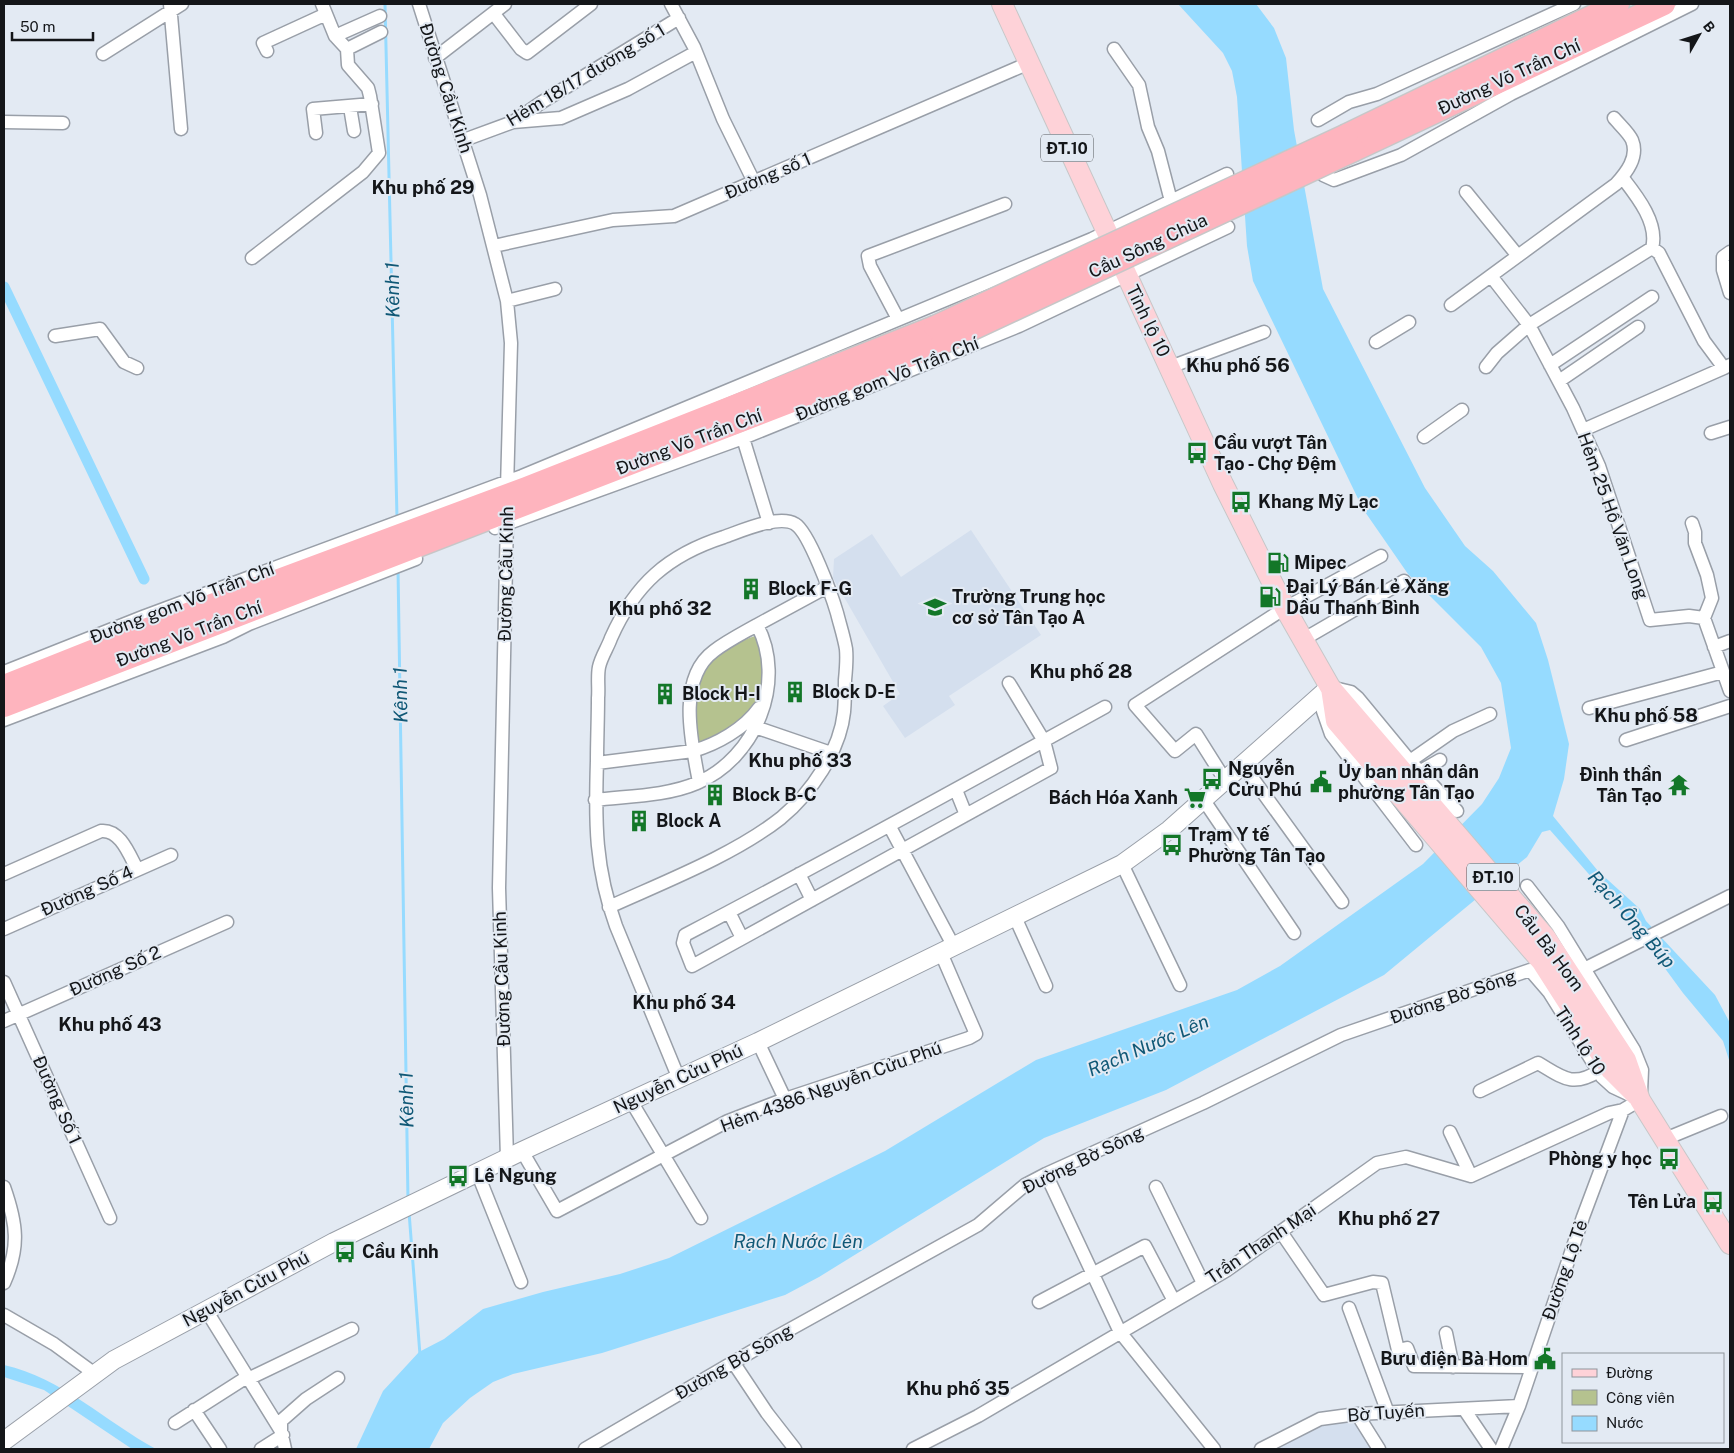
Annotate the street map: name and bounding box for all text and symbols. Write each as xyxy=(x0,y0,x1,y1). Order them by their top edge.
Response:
scale bar xyxy=(12,10,94,42)
north arrow xyxy=(1674,10,1724,60)
text: 50 m xyxy=(20,18,55,35)
text: B xyxy=(1700,18,1718,36)
street label: Hẻm 18/17 đường số 1 xyxy=(503,19,669,130)
street label: Đường Cầu Kinh xyxy=(416,20,477,156)
street label: Đường Võ Trần Chí xyxy=(1434,34,1584,119)
road number: ĐT.10 xyxy=(1041,134,1093,162)
street label: Đường số 1 xyxy=(721,148,814,203)
district label: Khu phố 29 xyxy=(371,176,475,198)
street label: Cầu Sông Chùa xyxy=(1085,209,1210,282)
water label: Kênh 1 xyxy=(381,262,403,318)
street label: Tỉnh lộ 10 xyxy=(1122,281,1175,360)
street label: Đường gom Võ Trần Chí xyxy=(792,332,982,425)
district label: Khu phố 56 xyxy=(1186,354,1290,376)
street label: Đường Võ Trần Chí xyxy=(613,404,765,479)
street label: Hẻm 25 Hồ Văn Long xyxy=(1574,430,1653,602)
place label: Cầu vượt Tân Tạo - Chợ Đệm xyxy=(1214,432,1337,474)
bus stop icon: Cầu vượt Tân Tạo - Chợ Đệm xyxy=(1184,440,1210,466)
bus stop icon: Khang Mỹ Lạc xyxy=(1228,489,1254,515)
place label: Khang Mỹ Lạc xyxy=(1258,491,1379,512)
street label: Đường Cầu Kinh xyxy=(494,506,517,642)
fuel station icon: Mipec xyxy=(1265,550,1291,576)
place label: Mipec xyxy=(1294,552,1347,573)
street label: Đường gom Võ Trần Chí xyxy=(87,557,278,647)
building icon: Block F-G xyxy=(738,576,764,602)
place label: Đại Lý Bán Lẻ Xăng Dầu Thanh Bình xyxy=(1286,576,1449,618)
place label: Block F-G xyxy=(768,578,852,599)
fuel station icon: Đại Lý Bán Lẻ Xăng Dầu Thanh Bình xyxy=(1257,584,1283,610)
place label: Trường Trung học cơ sở Tân Tạo A xyxy=(952,586,1106,628)
school or university icon: Trường Trung học cơ sở Tân Tạo A xyxy=(922,594,948,620)
street label: Đường Võ Trần Chí xyxy=(113,596,265,671)
district label: Khu phố 32 xyxy=(608,597,712,619)
district label: Khu phố 28 xyxy=(1029,660,1133,682)
water label: Kênh 1 xyxy=(389,667,411,723)
building icon: Block D-E xyxy=(782,679,808,705)
building icon: Block H-I xyxy=(652,681,678,707)
place label: Block D-E xyxy=(812,681,896,702)
place label: Block H-I xyxy=(682,683,761,704)
district label: Khu phố 58 xyxy=(1594,704,1698,726)
district label: Khu phố 33 xyxy=(748,749,852,771)
place label: Nguyễn Cửu Phú xyxy=(1228,758,1302,800)
place label: Ủy ban nhân dân phường Tân Tạo xyxy=(1338,759,1479,803)
place label: Đình thần Tân Tạo xyxy=(1579,764,1662,806)
bus stop icon: Nguyễn Cửu Phú xyxy=(1199,766,1225,792)
public building icon: Ủy ban nhân dân phường Tân Tạo xyxy=(1308,769,1334,795)
temple icon: Đình thần Tân Tạo xyxy=(1666,772,1692,798)
building icon: Block B-C xyxy=(702,782,728,808)
place label: Block B-C xyxy=(732,784,817,805)
supermarket icon: Bách Hóa Xanh xyxy=(1182,785,1208,811)
place label: Bách Hóa Xanh xyxy=(1048,787,1178,808)
building icon: Block A xyxy=(626,808,652,834)
place label: Block A xyxy=(656,810,721,831)
place label: Trạm Y tế Phường Tân Tạo xyxy=(1188,824,1325,866)
bus stop icon: Trạm Y tế Phường Tân Tạo xyxy=(1159,832,1185,858)
street label: Đường Số 4 xyxy=(37,861,136,920)
road number: ĐT.10 xyxy=(1467,864,1519,890)
water label: Rạch Ông Búp xyxy=(1584,866,1680,972)
street label: Cầu Bà Hom xyxy=(1510,900,1589,995)
street label: Đường Cầu Kinh xyxy=(489,911,514,1047)
street label: Đường Số 2 xyxy=(66,941,164,1000)
street label: Đường Bờ Sông xyxy=(1387,965,1519,1028)
district label: Khu phố 34 xyxy=(632,991,736,1013)
street label: Tỉnh lộ 10 xyxy=(1551,1003,1610,1079)
water label: Rạch Nước Lên xyxy=(1084,1010,1212,1080)
district label: Khu phố 43 xyxy=(58,1013,162,1035)
street label: Hẻm 4386 Nguyễn Cửu Phú xyxy=(717,1037,944,1136)
street label: Nguyễn Cửu Phú xyxy=(610,1039,746,1118)
street label: Đường Số 1 xyxy=(29,1052,86,1147)
water label: Kênh 1 xyxy=(395,1072,417,1128)
street label: Đường Bờ Sông xyxy=(1019,1121,1147,1198)
bus stop icon: Phòng y học xyxy=(1656,1146,1682,1172)
place label: Phòng y học xyxy=(1548,1148,1652,1169)
bus stop icon: Lê Ngung xyxy=(445,1163,471,1189)
place label: Lê Ngung xyxy=(474,1165,557,1186)
bus stop icon: Tên Lửa xyxy=(1700,1189,1726,1215)
place label: Tên Lửa xyxy=(1628,1191,1696,1212)
street label: Trần Thanh Mại xyxy=(1202,1199,1320,1288)
district label: Khu phố 27 xyxy=(1338,1207,1440,1229)
street label: Đường Lộ Tẻ xyxy=(1538,1217,1592,1323)
water label: Rạch Nước Lên xyxy=(733,1230,863,1252)
bus stop icon: Cầu Kinh xyxy=(332,1239,358,1265)
place label: Cầu Kinh xyxy=(362,1241,439,1262)
street label: Nguyễn Cửu Phú xyxy=(179,1246,313,1331)
street label: Đường Bờ Sông xyxy=(671,1319,796,1404)
public building icon: Bưu điện Bà Hom xyxy=(1532,1346,1558,1372)
place label: Bưu điện Bà Hom xyxy=(1380,1348,1528,1369)
legend xyxy=(1562,1353,1724,1443)
text: Đường xyxy=(1606,1364,1653,1381)
district label: Khu phố 35 xyxy=(906,1377,1010,1399)
text: Công viên xyxy=(1606,1389,1675,1406)
street label: Bờ Tuyến xyxy=(1347,1399,1425,1426)
text: Nước xyxy=(1606,1414,1644,1431)

